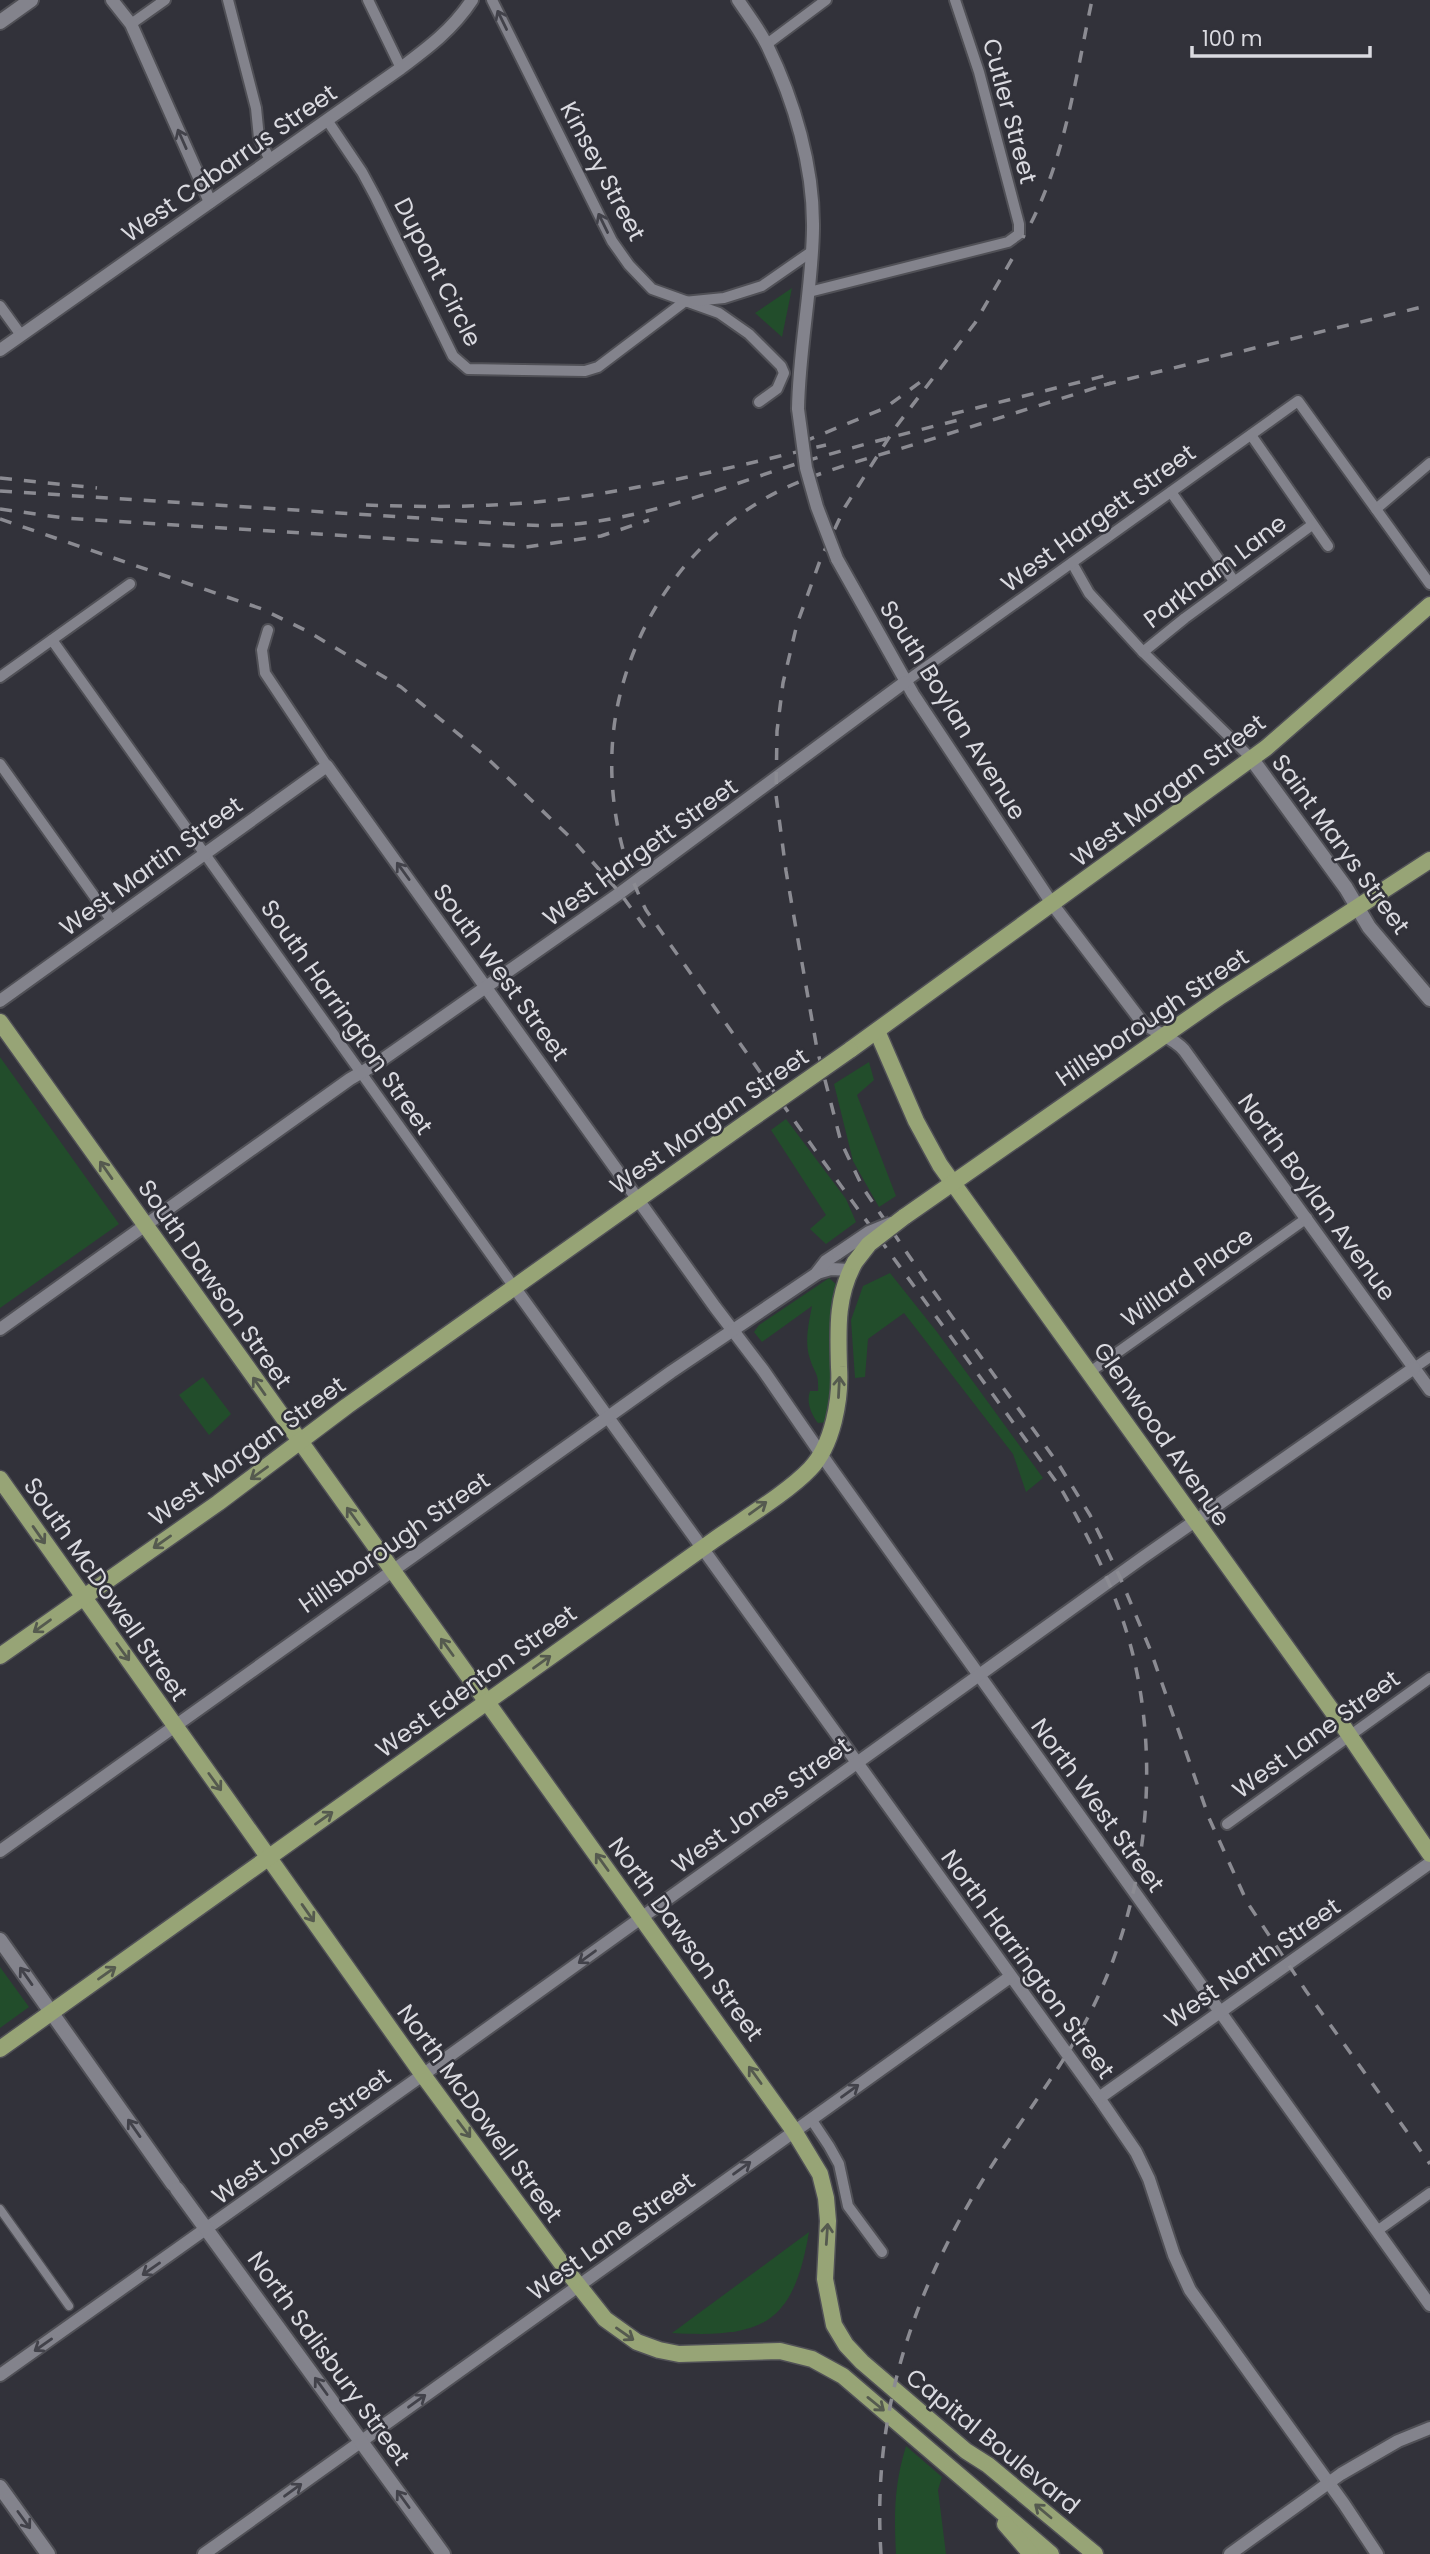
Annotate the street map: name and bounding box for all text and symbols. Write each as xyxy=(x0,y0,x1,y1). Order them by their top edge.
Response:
one-way arrow xyxy=(495,10,508,31)
scale bar xyxy=(1192,14,1370,58)
text: 100 m xyxy=(1202,24,1262,53)
street label: Cutler Street xyxy=(975,35,1045,187)
street label: West Cabarrus Street xyxy=(115,76,343,250)
street label: Kinsey Street xyxy=(552,96,654,246)
one-way arrow xyxy=(175,129,188,151)
street label: Dupont Circle xyxy=(386,192,490,352)
one-way arrow xyxy=(596,213,610,234)
street label: West Hargett Street xyxy=(994,436,1202,600)
street label: Parkham Lane xyxy=(1137,506,1293,636)
street label: South Boylan Avenue xyxy=(872,594,1034,826)
street label: West Morgan Street xyxy=(1064,706,1272,874)
street label: Saint Marys Street xyxy=(1264,747,1418,941)
street label: West Hargett Street xyxy=(536,770,744,934)
street label: West Martin Street xyxy=(53,788,249,944)
one-way arrow xyxy=(395,862,410,881)
street label: South West Street xyxy=(425,877,577,1067)
street label: South Harrington Street xyxy=(253,893,441,1141)
street label: Hillsborough Street xyxy=(1049,940,1255,1094)
street label: West Morgan Street xyxy=(603,1040,815,1202)
street label: North Boylan Avenue xyxy=(1230,1086,1404,1308)
one-way arrow xyxy=(98,1161,113,1180)
street label: South Dawson Street xyxy=(130,1173,300,1395)
street label: Willard Place xyxy=(1114,1219,1260,1335)
street label: Glenwood Avenue xyxy=(1086,1335,1238,1533)
street label: West Morgan Street xyxy=(142,1368,352,1534)
one-way arrow xyxy=(833,1376,846,1399)
one-way arrow xyxy=(252,1377,266,1396)
street label: Hillsborough Street xyxy=(292,1464,496,1620)
one-way arrow xyxy=(250,1466,269,1480)
street label: South McDowell Street xyxy=(16,1471,196,1707)
one-way arrow xyxy=(748,1501,767,1516)
one-way arrow xyxy=(346,1507,360,1526)
one-way arrow xyxy=(32,1525,46,1544)
one-way arrow xyxy=(153,1535,172,1549)
street label: West Edenton Street xyxy=(369,1597,583,1765)
one-way arrow xyxy=(32,1618,51,1633)
one-way arrow xyxy=(440,1637,455,1656)
one-way arrow xyxy=(115,1642,130,1661)
one-way arrow xyxy=(532,1655,551,1669)
street label: West Lane Street xyxy=(1226,1662,1406,1806)
street label: North West Street xyxy=(1024,1711,1172,1899)
street label: West Jones Street xyxy=(665,1729,857,1881)
one-way arrow xyxy=(208,1772,222,1791)
one-way arrow xyxy=(314,1811,333,1825)
street label: North Dawson Street xyxy=(601,1830,771,2048)
street label: North Harrington Street xyxy=(934,1843,1122,2085)
one-way arrow xyxy=(595,1853,610,1872)
street label: West North Street xyxy=(1157,1890,1347,2036)
one-way arrow xyxy=(301,1903,315,1922)
one-way arrow xyxy=(578,1950,597,1964)
one-way arrow xyxy=(97,1965,116,1980)
one-way arrow xyxy=(19,1967,33,1986)
street label: North McDowell Street xyxy=(390,1997,570,2229)
street label: West Jones Street xyxy=(205,2060,397,2212)
one-way arrow xyxy=(748,2066,762,2085)
one-way arrow xyxy=(840,2084,859,2098)
one-way arrow xyxy=(127,2119,141,2138)
one-way arrow xyxy=(456,2120,471,2139)
one-way arrow xyxy=(732,2161,751,2176)
street label: West Lane Street xyxy=(521,2164,701,2308)
one-way arrow xyxy=(821,2223,834,2246)
street label: North Salisbury Street xyxy=(240,2244,418,2472)
one-way arrow xyxy=(142,2262,161,2276)
one-way arrow xyxy=(615,2327,634,2341)
one-way arrow xyxy=(34,2338,53,2352)
street label: Capital Boulevard xyxy=(899,2360,1087,2522)
one-way arrow xyxy=(314,2377,329,2395)
one-way arrow xyxy=(407,2394,426,2408)
one-way arrow xyxy=(867,2396,885,2412)
one-way arrow xyxy=(283,2483,302,2497)
one-way arrow xyxy=(396,2490,411,2509)
one-way arrow xyxy=(1034,2503,1052,2518)
one-way arrow xyxy=(16,2511,31,2530)

